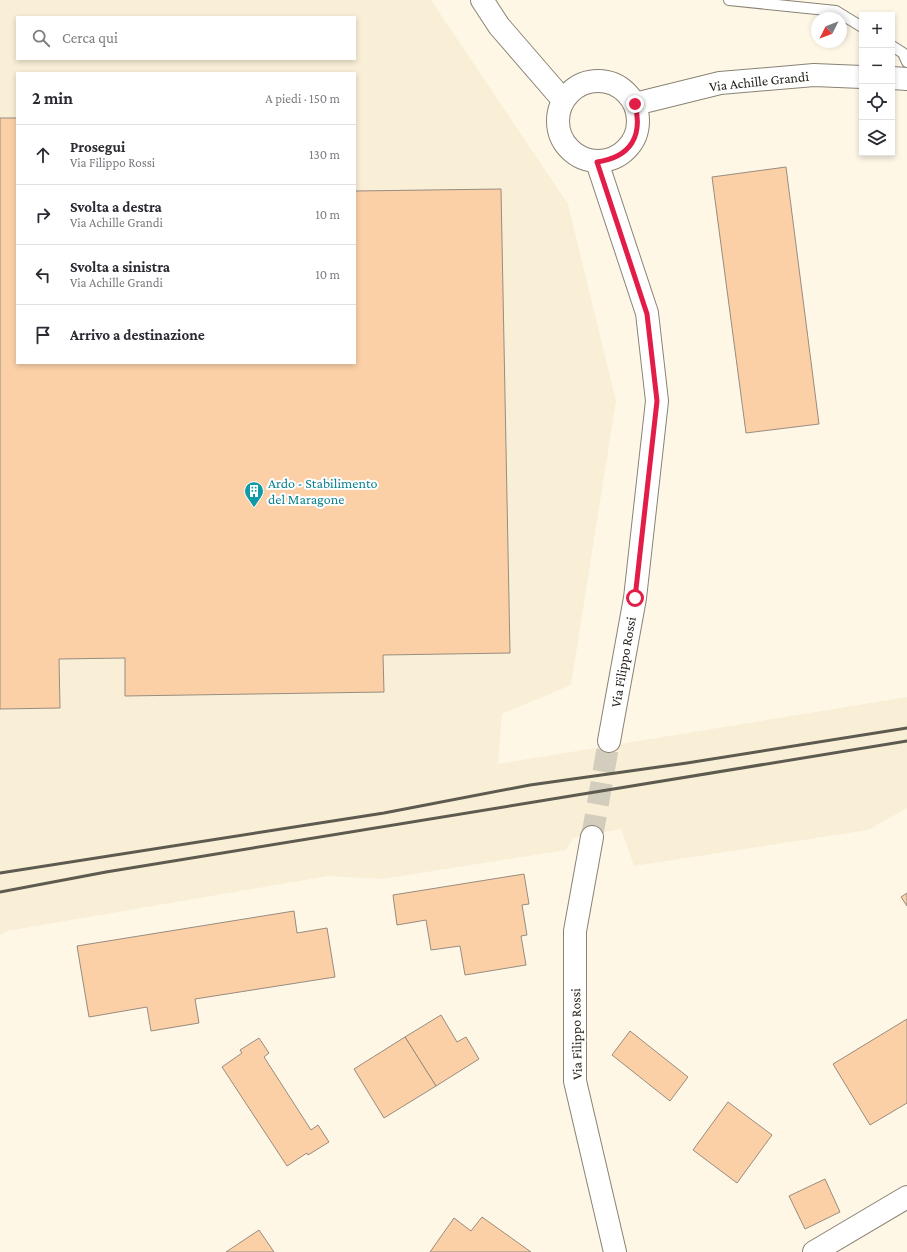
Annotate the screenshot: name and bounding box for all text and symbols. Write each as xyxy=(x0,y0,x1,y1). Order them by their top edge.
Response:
north arrow xyxy=(811,12,847,48)
map controls xyxy=(859,12,895,156)
button: + xyxy=(859,12,895,48)
search box xyxy=(16,16,356,60)
icon: search xyxy=(30,27,52,49)
text: Cerca qui xyxy=(62,30,118,46)
button: − xyxy=(859,48,895,84)
street label: Via Achille Grandi xyxy=(708,68,810,94)
button: locate xyxy=(859,84,895,120)
text: 2 min xyxy=(32,89,73,108)
text: A piedi · 150 m xyxy=(265,91,340,106)
route end xyxy=(626,95,644,113)
button: layers xyxy=(859,120,895,156)
text: Prosegui xyxy=(70,139,125,155)
icon: ahead xyxy=(32,144,54,166)
text: 130 m xyxy=(309,147,340,162)
text: Via Filippo Rossi xyxy=(70,155,155,170)
text: Svolta a destra xyxy=(70,199,162,215)
icon: right xyxy=(32,204,54,226)
text: 10 m xyxy=(315,207,340,222)
text: Via Achille Grandi xyxy=(70,215,163,230)
text: Svolta a sinistra xyxy=(70,259,170,275)
icon: left xyxy=(32,264,54,286)
text: 10 m xyxy=(315,267,340,282)
text: Via Achille Grandi xyxy=(70,275,163,290)
icon: arrive xyxy=(32,324,54,346)
text: Arrivo a destinazione xyxy=(70,327,205,343)
place label: Ardo - Stabilimento del Maragone xyxy=(268,475,378,507)
building icon: Ardo - Stabilimento del Maragone xyxy=(243,480,265,508)
route start xyxy=(626,589,644,607)
street label: Via Filippo Rossi xyxy=(607,615,639,709)
street label: Via Filippo Rossi xyxy=(567,988,585,1080)

